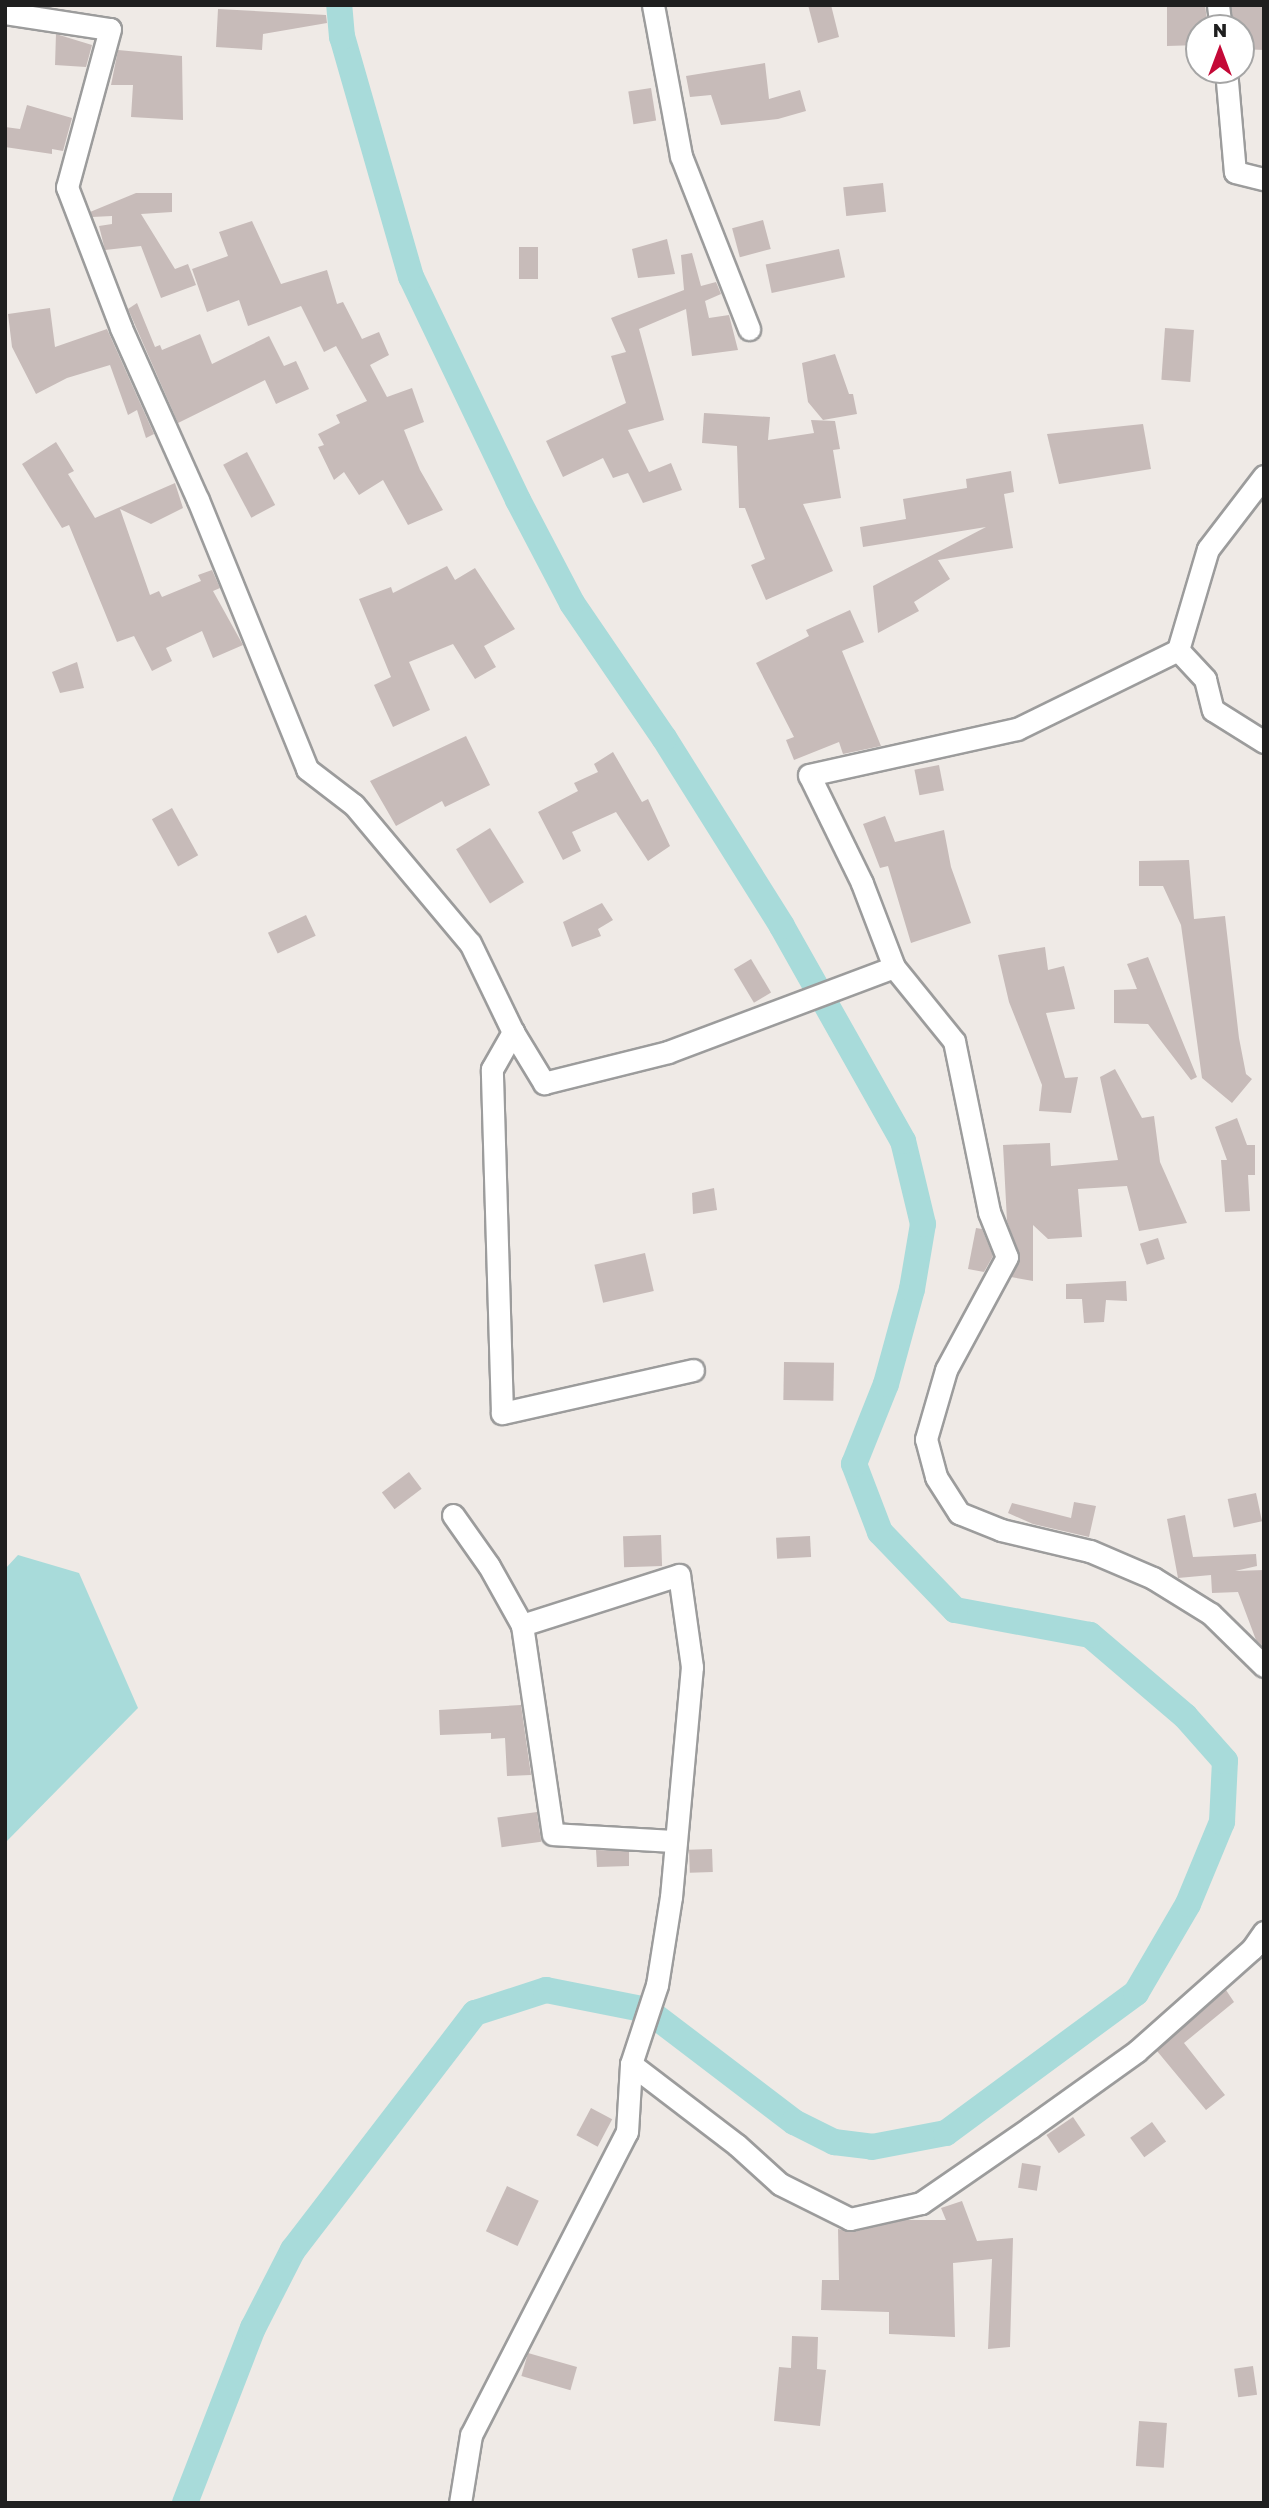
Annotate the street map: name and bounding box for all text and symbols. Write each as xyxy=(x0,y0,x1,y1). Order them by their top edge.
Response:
north arrow xyxy=(1185,14,1255,84)
text: N xyxy=(1213,18,1227,41)

